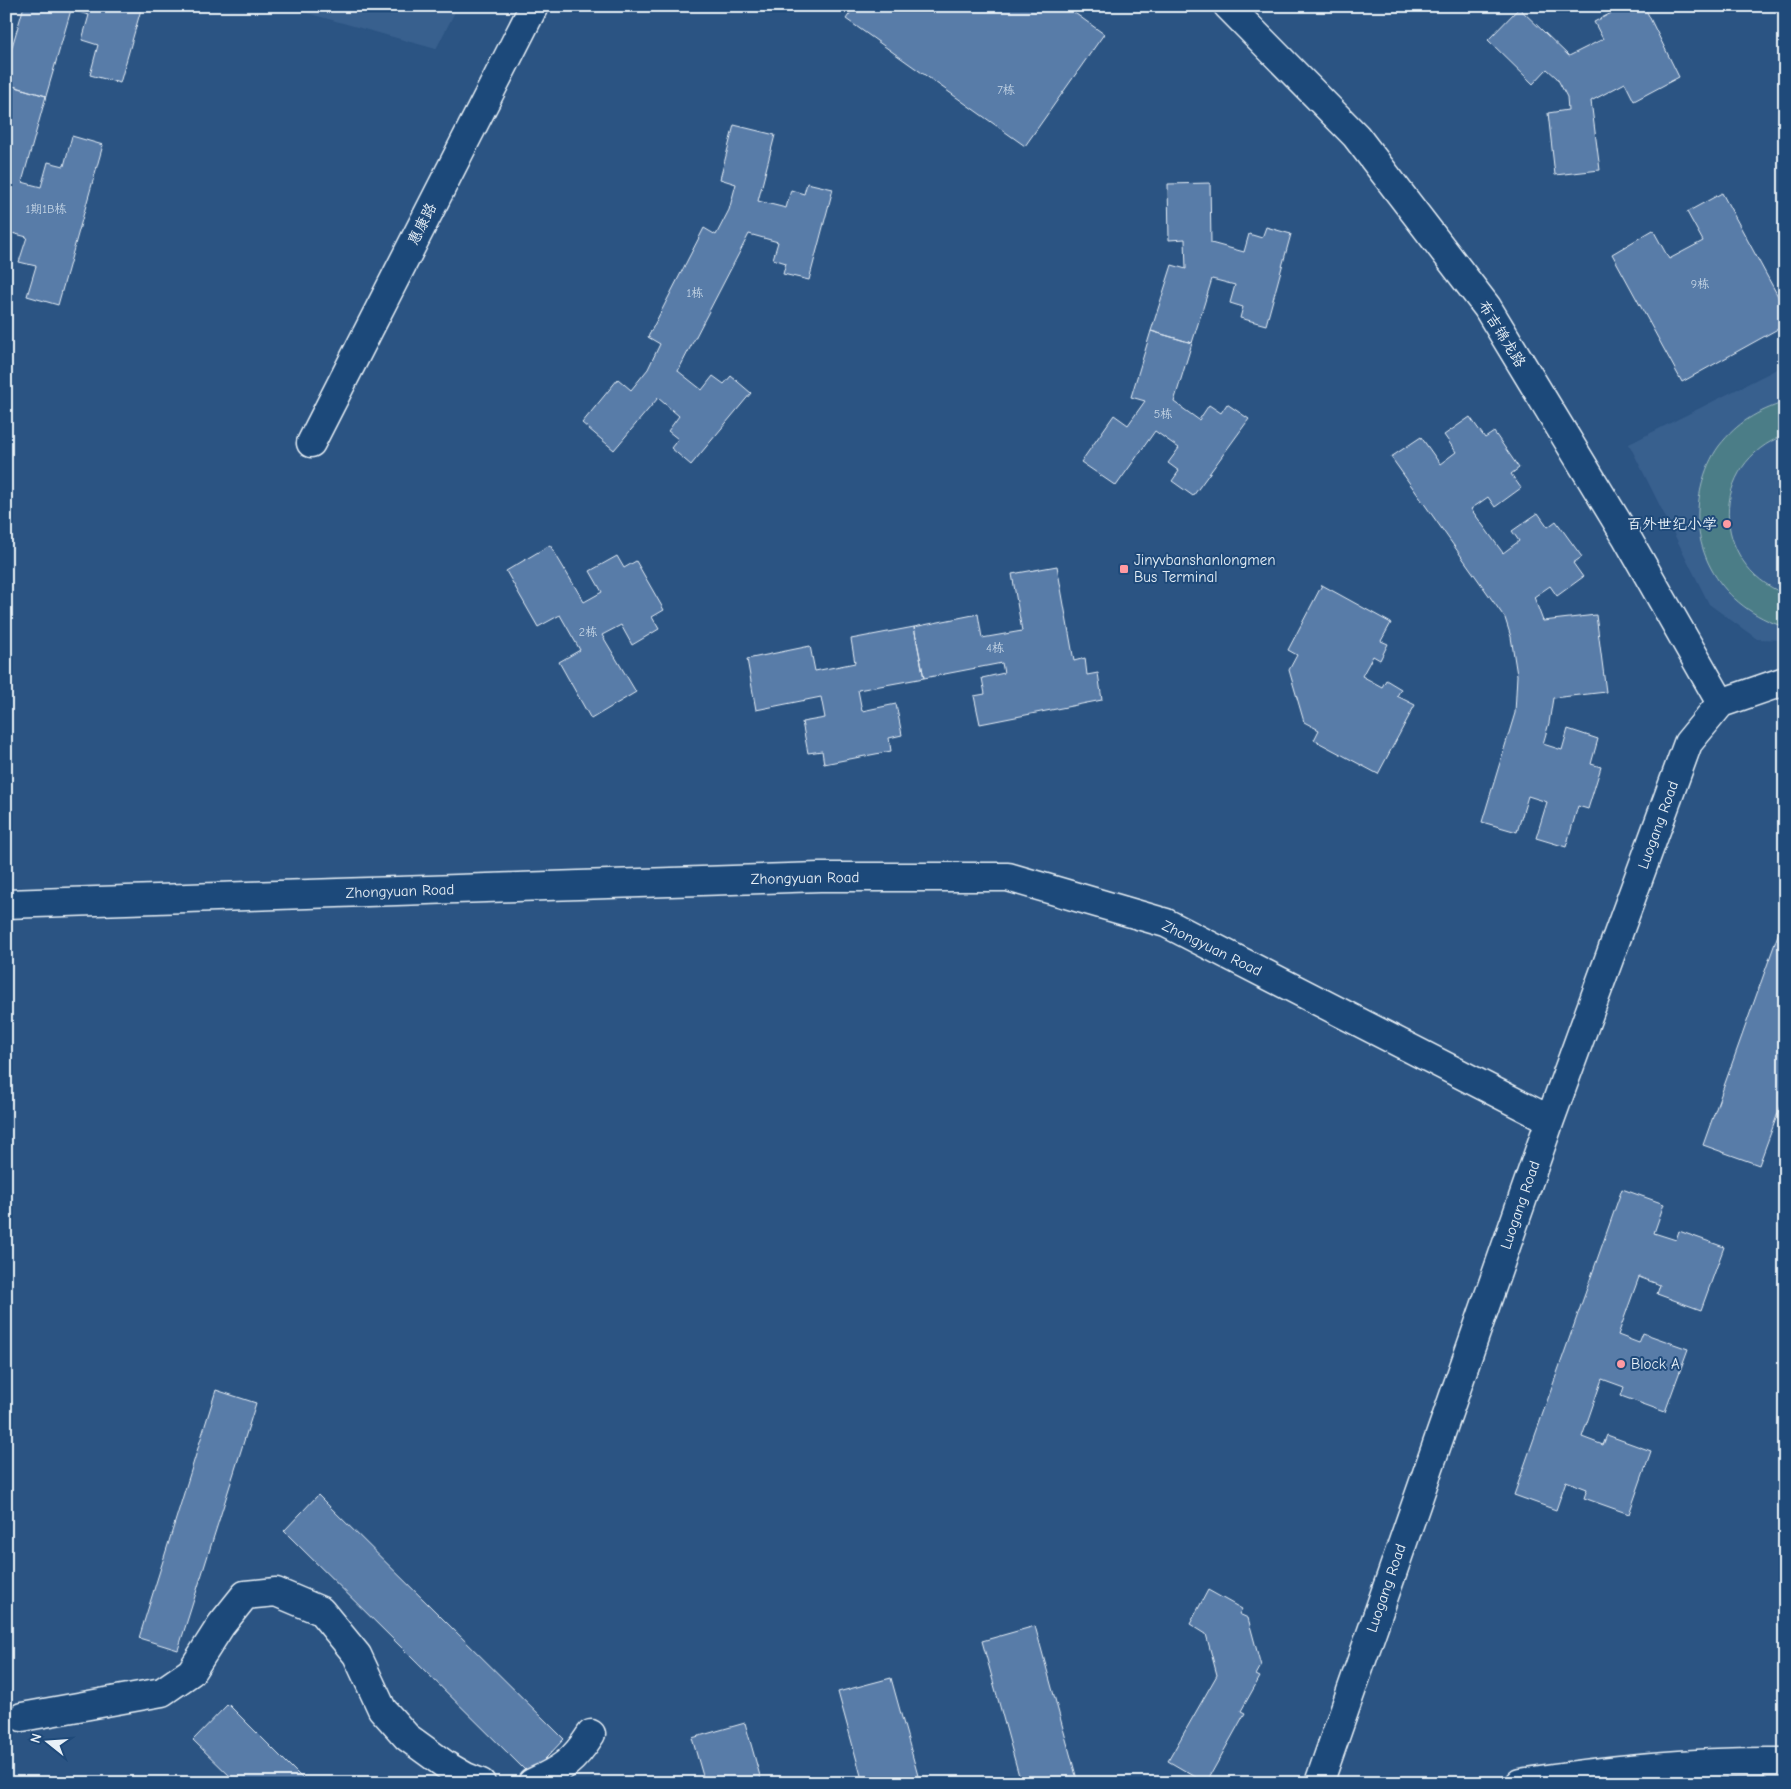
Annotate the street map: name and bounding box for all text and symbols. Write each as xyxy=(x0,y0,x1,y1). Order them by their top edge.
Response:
house number: 7栋 xyxy=(997,83,1015,97)
street label: 惠康路 xyxy=(404,200,440,248)
house number: 1期1B栋 xyxy=(26,202,66,216)
house number: 9栋 xyxy=(1691,277,1709,291)
house number: 1栋 xyxy=(687,286,703,300)
street label: 布吉锦龙路 xyxy=(1474,297,1530,371)
house number: 5栋 xyxy=(1154,407,1172,421)
place label: 百外世纪小学 xyxy=(1627,515,1717,533)
marker: 百外世纪小学 xyxy=(1721,518,1733,530)
place label: Jinyvbanshanlongmen Bus Terminal xyxy=(1134,551,1276,586)
marker: Jinyvbanshanlongmen Bus Terminal xyxy=(1118,563,1130,575)
house number: 2栋 xyxy=(579,625,597,639)
house number: 4栋 xyxy=(986,641,1004,655)
street label: Luogang Road xyxy=(1634,779,1682,871)
street label: Zhongyuan Road xyxy=(750,868,860,888)
street label: Zhongyuan Road xyxy=(345,880,455,902)
street label: Zhongyuan Road xyxy=(1159,916,1265,980)
street label: Luogang Road xyxy=(1496,1158,1544,1252)
place label: Block A xyxy=(1631,1355,1680,1373)
marker: Block A xyxy=(1615,1358,1627,1370)
street label: Luogang Road xyxy=(1362,1541,1410,1635)
north arrow xyxy=(22,1716,72,1766)
text: N xyxy=(27,1731,46,1745)

